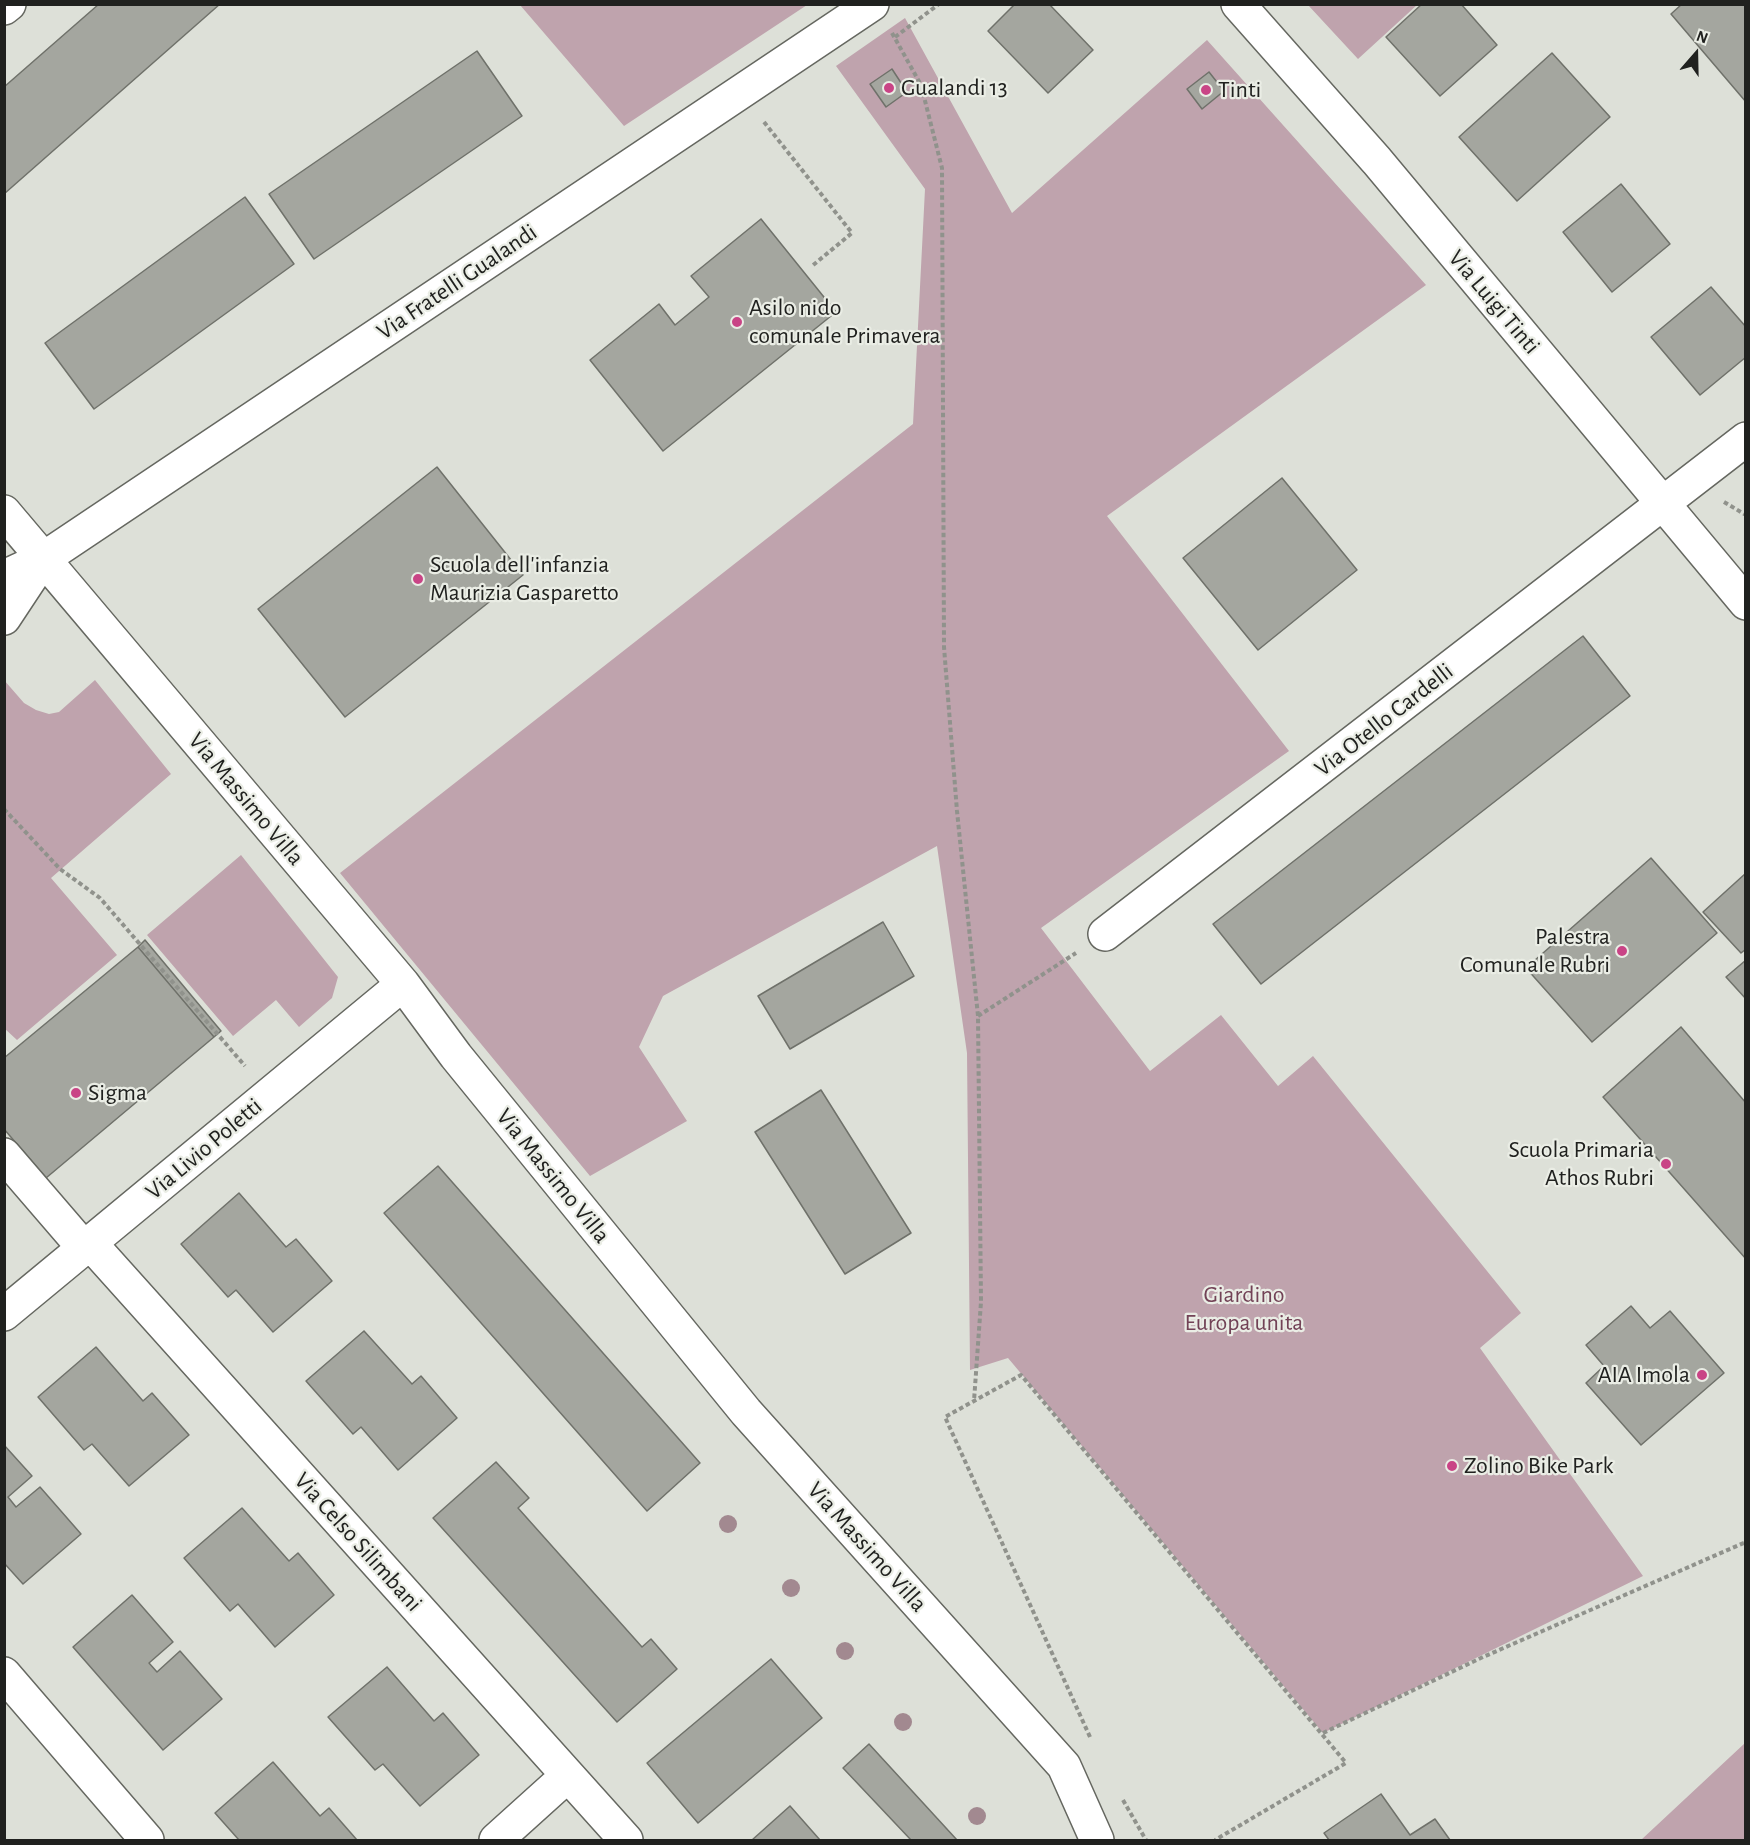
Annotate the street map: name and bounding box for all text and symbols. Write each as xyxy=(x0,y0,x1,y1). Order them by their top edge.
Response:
north arrow xyxy=(1666,24,1726,84)
text: N xyxy=(1694,28,1710,47)
place label: Gualandi 13 xyxy=(901,74,1008,102)
place label: Tinti xyxy=(1218,76,1261,104)
marker: Gualandi 13 xyxy=(882,81,896,95)
marker: Tinti xyxy=(1199,83,1213,97)
street label: Via Fratelli Gualandi xyxy=(371,218,543,346)
street label: Via Luigi Tinti xyxy=(1442,244,1546,360)
place label: Asilo nido comunale Primavera xyxy=(749,294,941,350)
marker: Asilo nido comunale Primavera xyxy=(730,315,744,329)
place label: Scuola dell'infanzia Maurizia Gasparetto xyxy=(430,551,619,607)
marker: Scuola dell'infanzia Maurizia Gasparetto xyxy=(411,572,425,586)
street label: Via Otello Cardelli xyxy=(1309,657,1459,783)
street label: Via Massimo Villa xyxy=(182,727,310,871)
place label: Palestra Comunale Rubri xyxy=(1460,923,1610,979)
marker: Palestra Comunale Rubri xyxy=(1615,944,1629,958)
place label: Sigma xyxy=(88,1079,147,1107)
marker: Sigma xyxy=(69,1086,83,1100)
street label: Via Livio Poletti xyxy=(140,1092,268,1206)
street label: Via Massimo Villa xyxy=(490,1103,616,1249)
place label: Scuola Primaria Athos Rubri xyxy=(1509,1136,1654,1192)
marker: Scuola Primaria Athos Rubri xyxy=(1659,1157,1673,1171)
park label: Giardino Europa unita xyxy=(1185,1281,1303,1337)
place label: AIA Imola xyxy=(1598,1361,1690,1389)
marker: AIA Imola xyxy=(1695,1368,1709,1382)
place label: Zolino Bike Park xyxy=(1464,1452,1613,1480)
marker: Zolino Bike Park xyxy=(1445,1459,1459,1473)
street label: Via Celso Silimbani xyxy=(288,1466,428,1618)
street label: Via Massimo Villa xyxy=(801,1476,933,1618)

